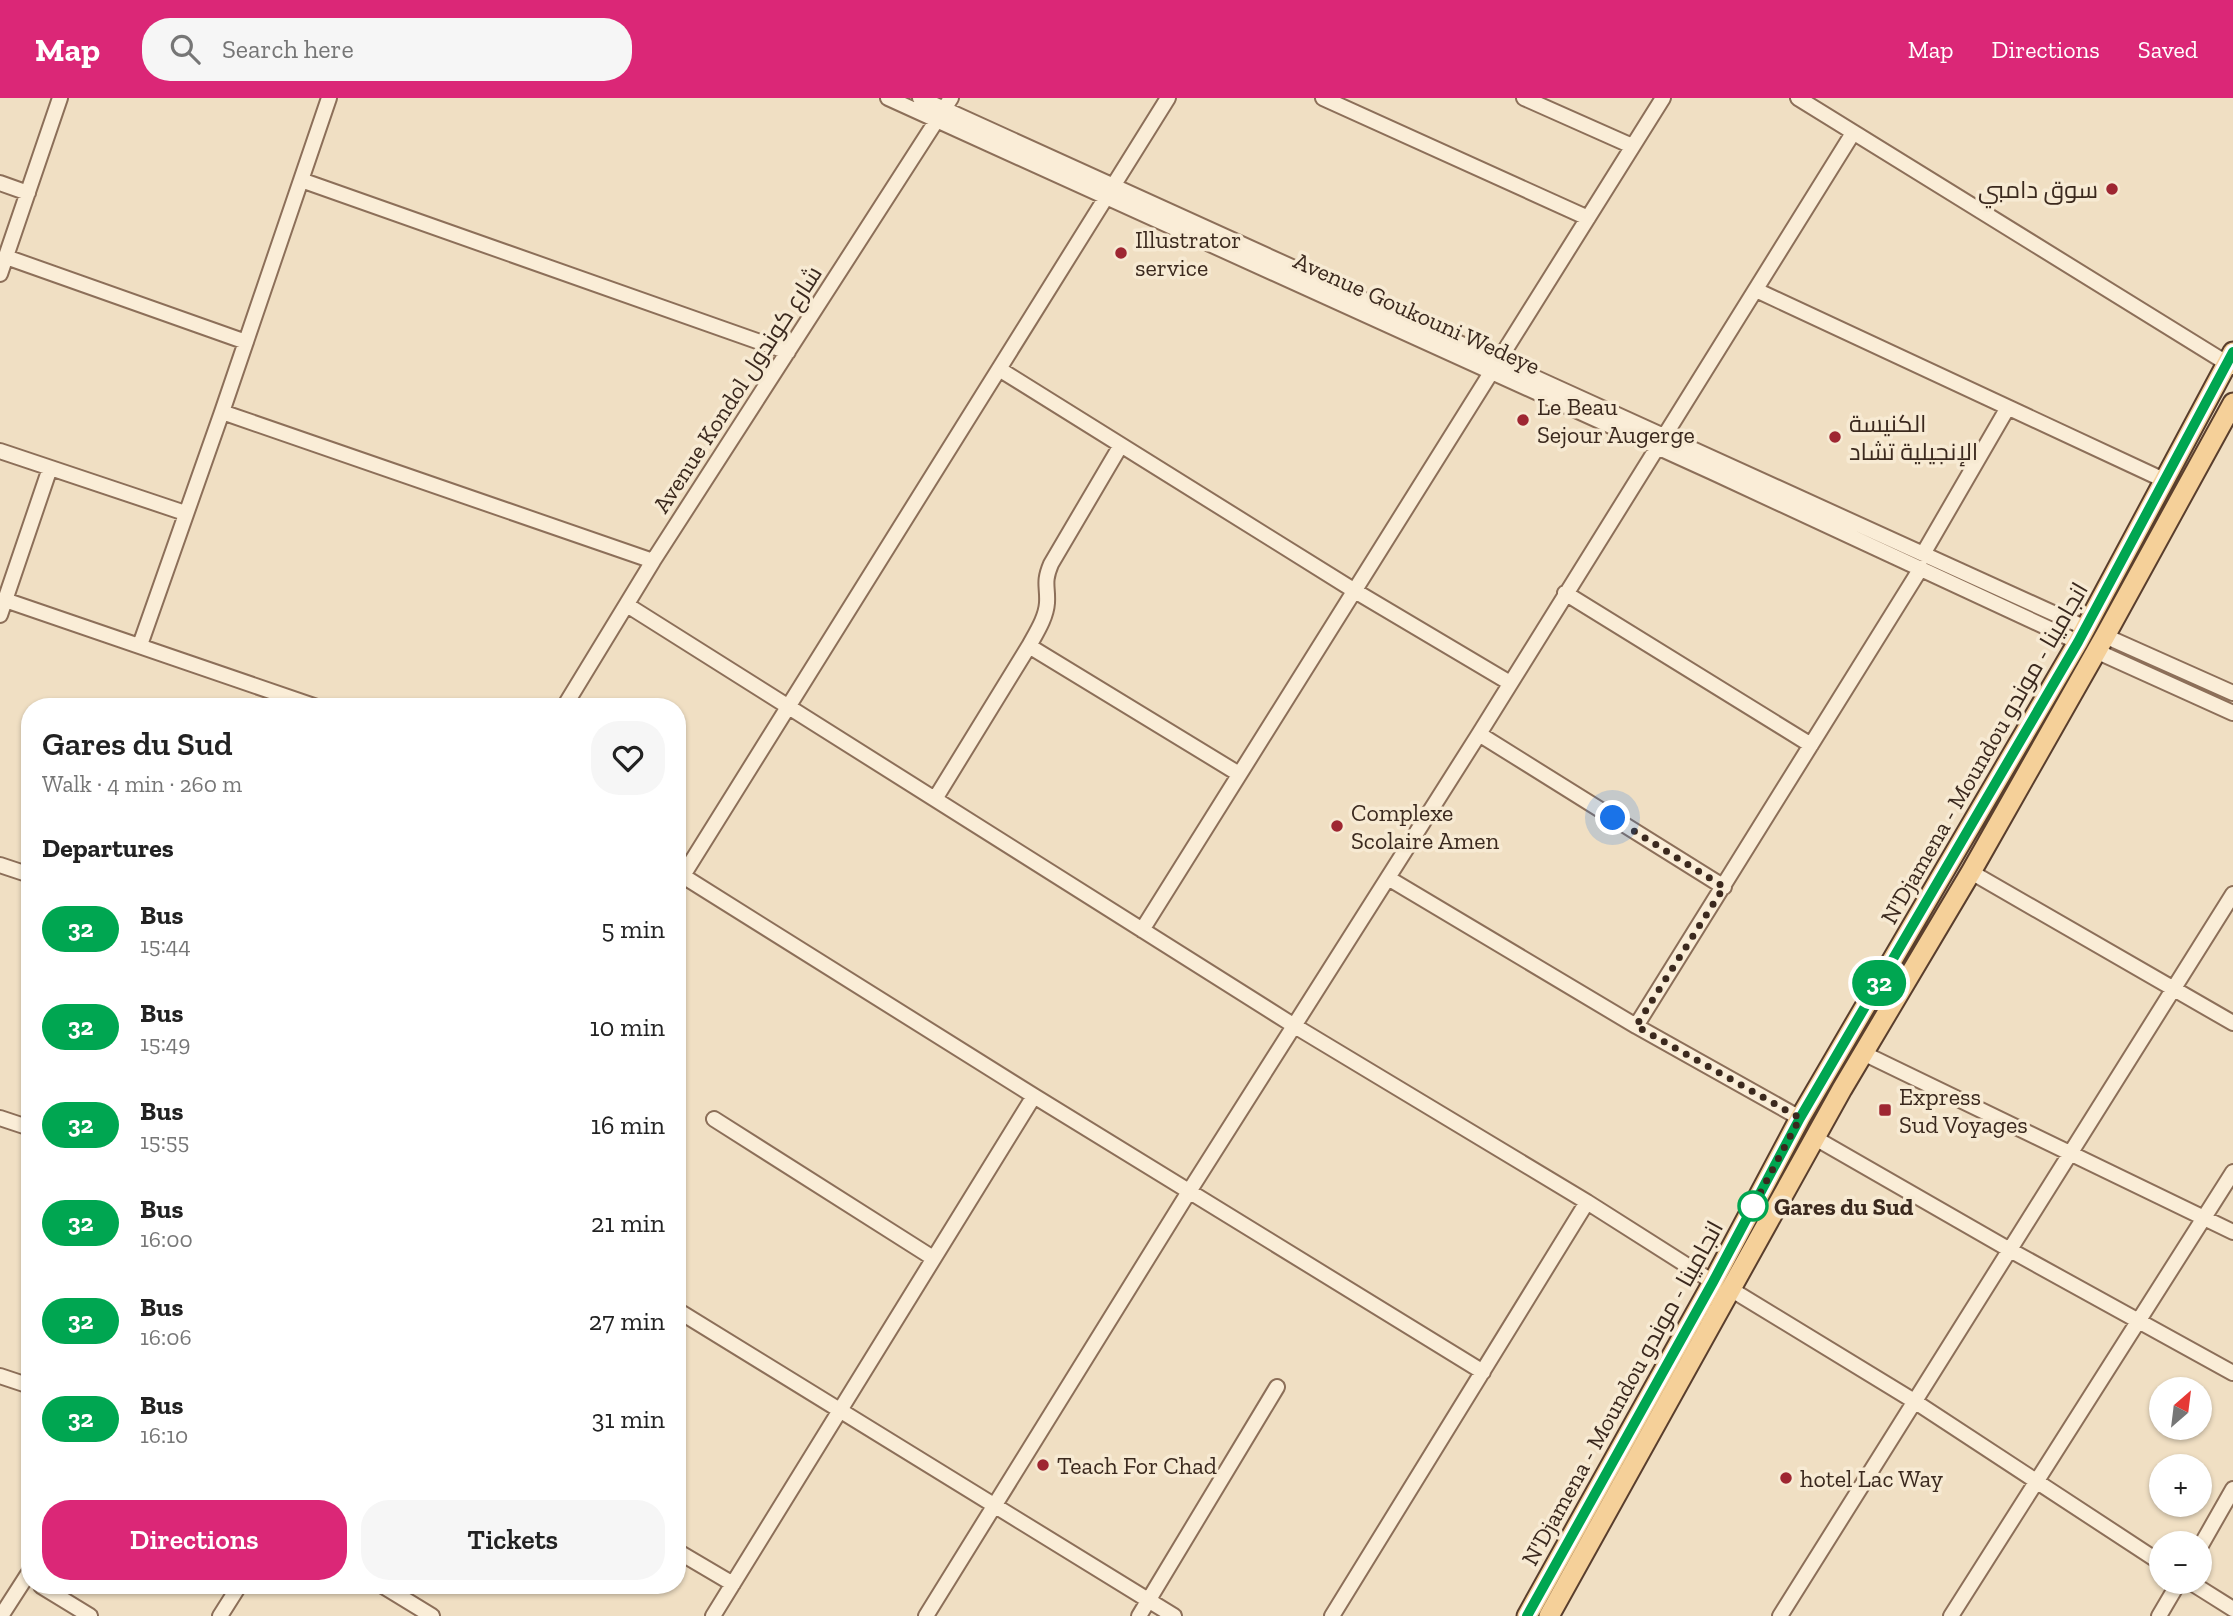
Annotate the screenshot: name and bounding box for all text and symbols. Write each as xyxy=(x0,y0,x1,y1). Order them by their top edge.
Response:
search box xyxy=(142,18,632,81)
text: Map xyxy=(35,30,100,69)
icon: search xyxy=(166,30,204,68)
text: Search here xyxy=(222,33,354,65)
text: Map xyxy=(1908,35,1954,64)
text: Directions xyxy=(1992,35,2100,64)
text: Saved xyxy=(2138,35,2198,64)
place label: سوق دامبي xyxy=(1978,175,2098,209)
marker: سوق دامبي xyxy=(2104,181,2120,197)
place label: Illustrator service xyxy=(1135,225,1241,282)
marker: Illustrator service xyxy=(1113,245,1129,261)
street label: Avenue Goukouni Wedeye xyxy=(1289,246,1545,380)
street label: Avenue Kondol شارع كوندول xyxy=(646,260,830,519)
place label: Le Beau Sejour Augerge xyxy=(1537,392,1695,449)
place label: الكنيسة الإنجيلية تشاد xyxy=(1849,409,1978,467)
marker: Le Beau Sejour Augerge xyxy=(1515,412,1531,428)
marker: الكنيسة الإنجيلية تشاد xyxy=(1827,429,1843,445)
street label: N'Djamena - Moundou انجامينا - موندو xyxy=(1874,577,2094,929)
button: heart xyxy=(591,721,665,795)
text: Gares du Sud xyxy=(42,724,233,763)
text: Walk · 4 min · 260 m xyxy=(42,770,242,798)
place label: Complexe Scolaire Amen xyxy=(1351,798,1500,855)
your location xyxy=(1595,800,1630,835)
marker: Complexe Scolaire Amen xyxy=(1329,818,1345,834)
text: Departures xyxy=(42,832,174,864)
text: Bus xyxy=(140,899,183,931)
text: 5 min xyxy=(601,913,665,945)
text: 32 xyxy=(68,914,93,943)
text: 15:44 xyxy=(140,931,191,959)
line badge: 32 xyxy=(1848,960,1910,1006)
text: 32 xyxy=(1866,968,1892,997)
text: Bus xyxy=(140,997,183,1029)
text: 10 min xyxy=(589,1011,665,1043)
text: 32 xyxy=(68,1012,93,1041)
text: 15:49 xyxy=(140,1029,190,1057)
place label: Express Sud Voyages xyxy=(1899,1082,2028,1139)
text: Bus xyxy=(140,1095,183,1127)
marker: Express Sud Voyages xyxy=(1877,1102,1893,1118)
text: 16 min xyxy=(591,1109,665,1141)
text: 32 xyxy=(68,1110,93,1139)
text: 15:55 xyxy=(140,1127,189,1155)
marker: Gares du Sud xyxy=(1738,1191,1768,1221)
place label: Gares du Sud xyxy=(1774,1192,1914,1221)
text: Bus xyxy=(140,1193,183,1225)
text: 21 min xyxy=(591,1207,665,1239)
text: 32 xyxy=(68,1208,93,1237)
street label: N'Djamena - Moundou انجامينا - موندو xyxy=(1515,1215,1729,1571)
text: 16:00 xyxy=(140,1225,193,1253)
text: Bus xyxy=(140,1291,183,1323)
text: 27 min xyxy=(589,1305,665,1337)
text: 32 xyxy=(68,1306,93,1335)
text: 16:06 xyxy=(140,1323,192,1351)
north arrow xyxy=(2149,1377,2212,1440)
map controls xyxy=(2149,1377,2212,1594)
text: Bus xyxy=(140,1389,183,1421)
text: 31 min xyxy=(592,1403,665,1435)
text: 32 xyxy=(68,1404,93,1433)
text: 16:10 xyxy=(140,1421,188,1449)
place label: Teach For Chad xyxy=(1057,1451,1217,1480)
button: + xyxy=(2149,1454,2212,1517)
marker: Teach For Chad xyxy=(1035,1457,1051,1473)
place label: hotel Lac Way xyxy=(1800,1464,1944,1493)
marker: hotel Lac Way xyxy=(1778,1470,1794,1486)
button: Directions xyxy=(42,1500,347,1580)
button: Tickets xyxy=(361,1500,665,1580)
button: − xyxy=(2149,1531,2212,1594)

